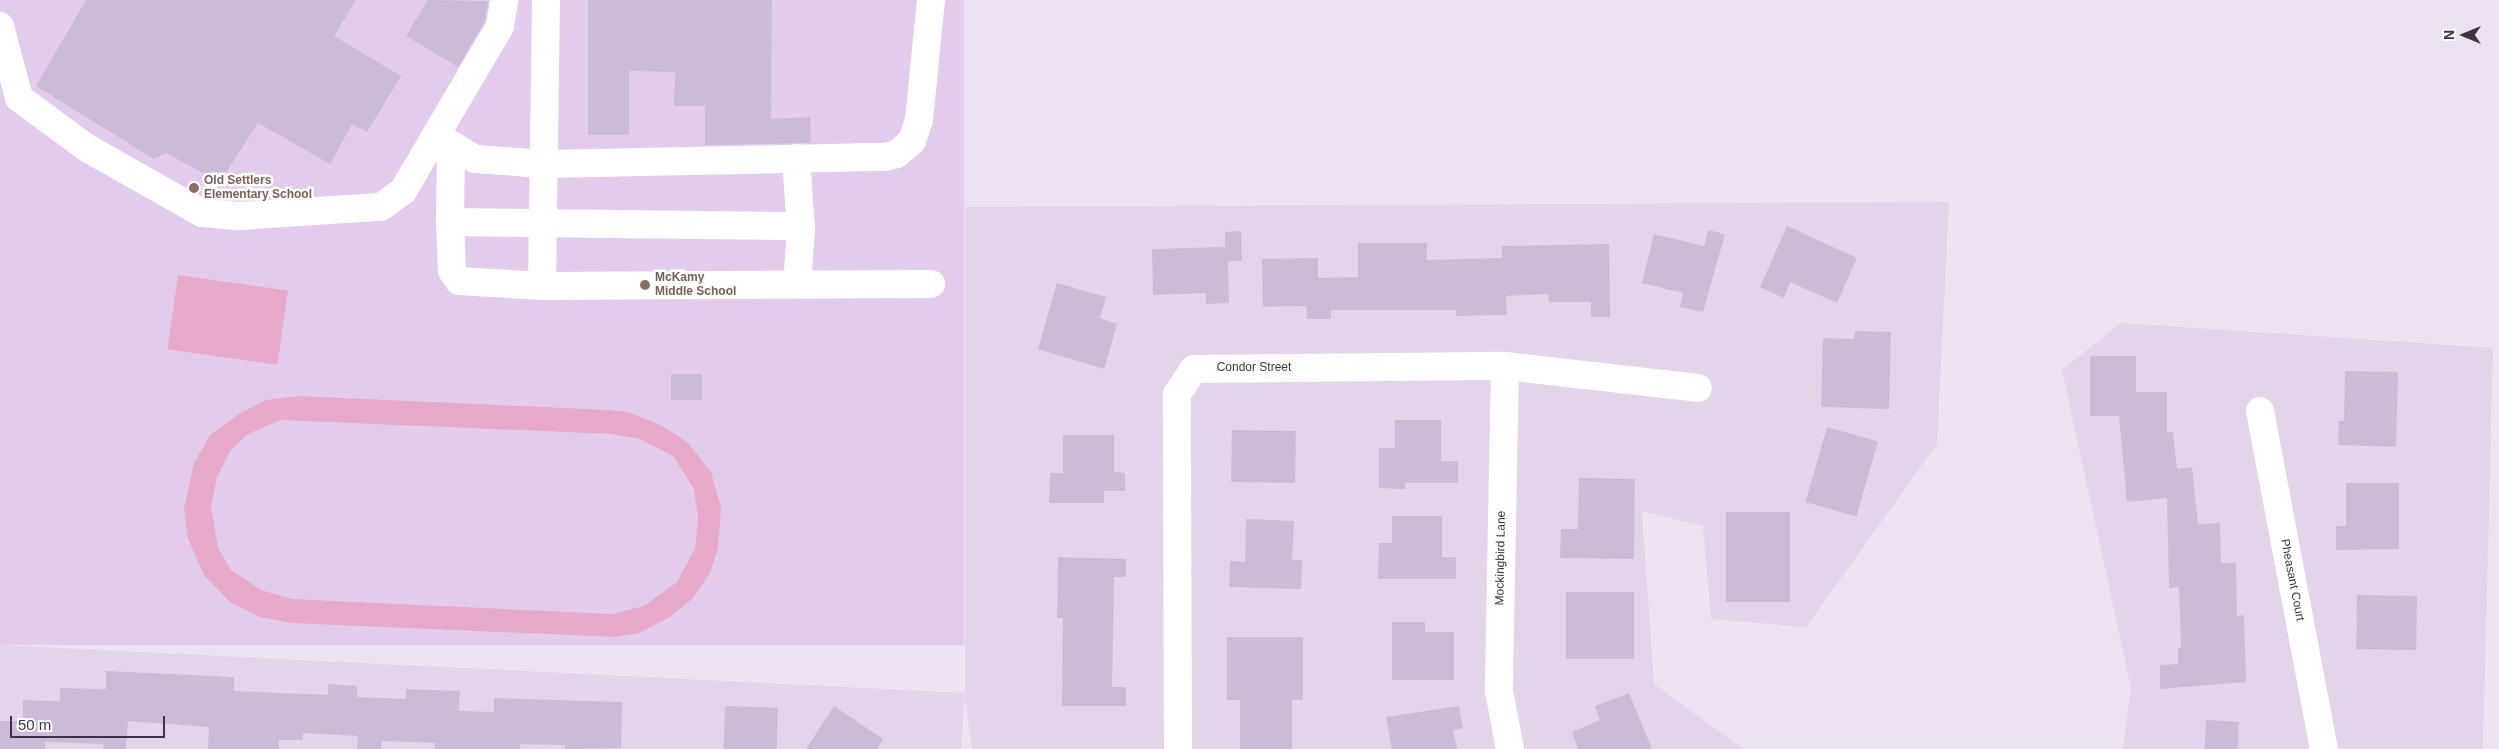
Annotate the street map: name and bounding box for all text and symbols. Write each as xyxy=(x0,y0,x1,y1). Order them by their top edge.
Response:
north arrow xyxy=(2439,10,2489,60)
text: N xyxy=(2441,30,2457,40)
place label: Old Settlers Elementary School xyxy=(204,174,312,202)
marker: Old Settlers Elementary School xyxy=(188,182,200,194)
place label: McKamy Middle School xyxy=(655,271,736,299)
marker: McKamy Middle School xyxy=(639,279,651,291)
street label: Condor Street xyxy=(1217,361,1291,375)
street label: Mockingbird Lane xyxy=(1493,511,1509,605)
street label: Pheasant Court xyxy=(2277,538,2307,622)
scale bar xyxy=(12,706,168,738)
text: 50 m xyxy=(18,716,51,733)

